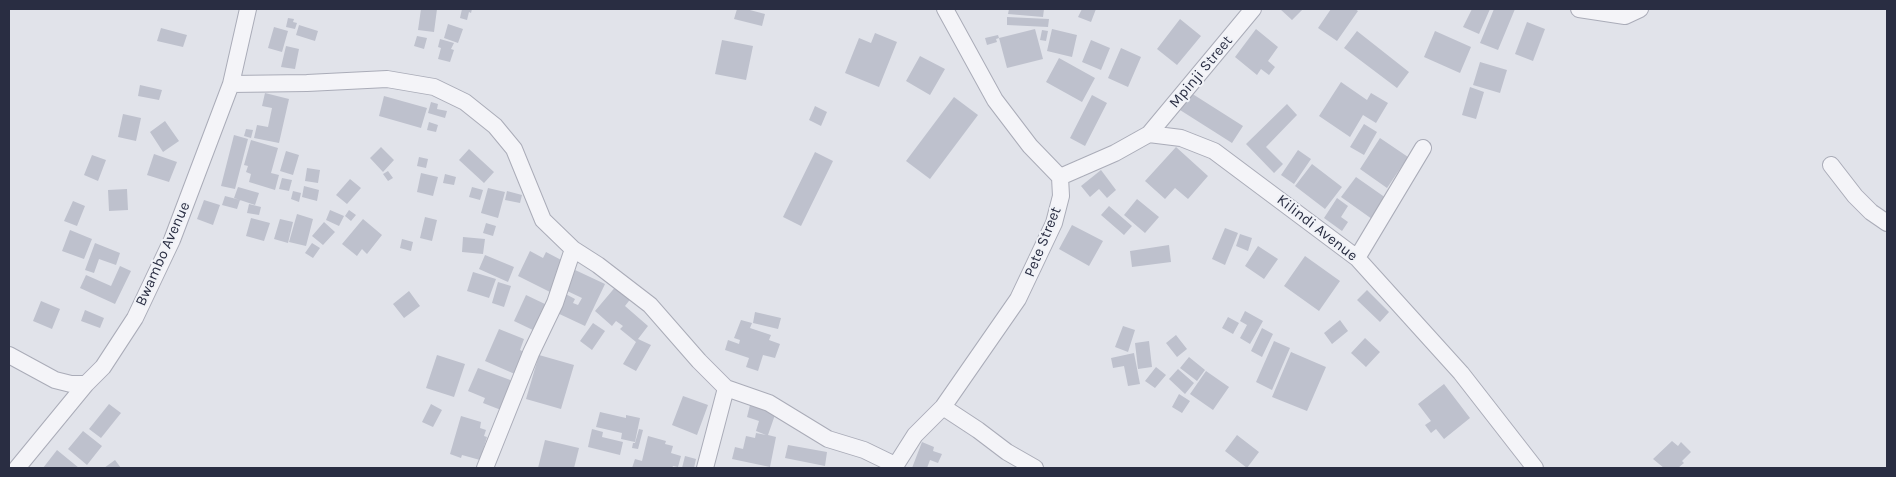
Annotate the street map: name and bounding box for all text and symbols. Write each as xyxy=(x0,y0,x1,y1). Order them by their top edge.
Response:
street label: Mpinji Street xyxy=(1166,32,1236,112)
street label: Kilindi Avenue xyxy=(1273,191,1361,265)
street label: Bwambo Avenue xyxy=(132,199,194,309)
street label: Pete Street xyxy=(1021,204,1065,280)

